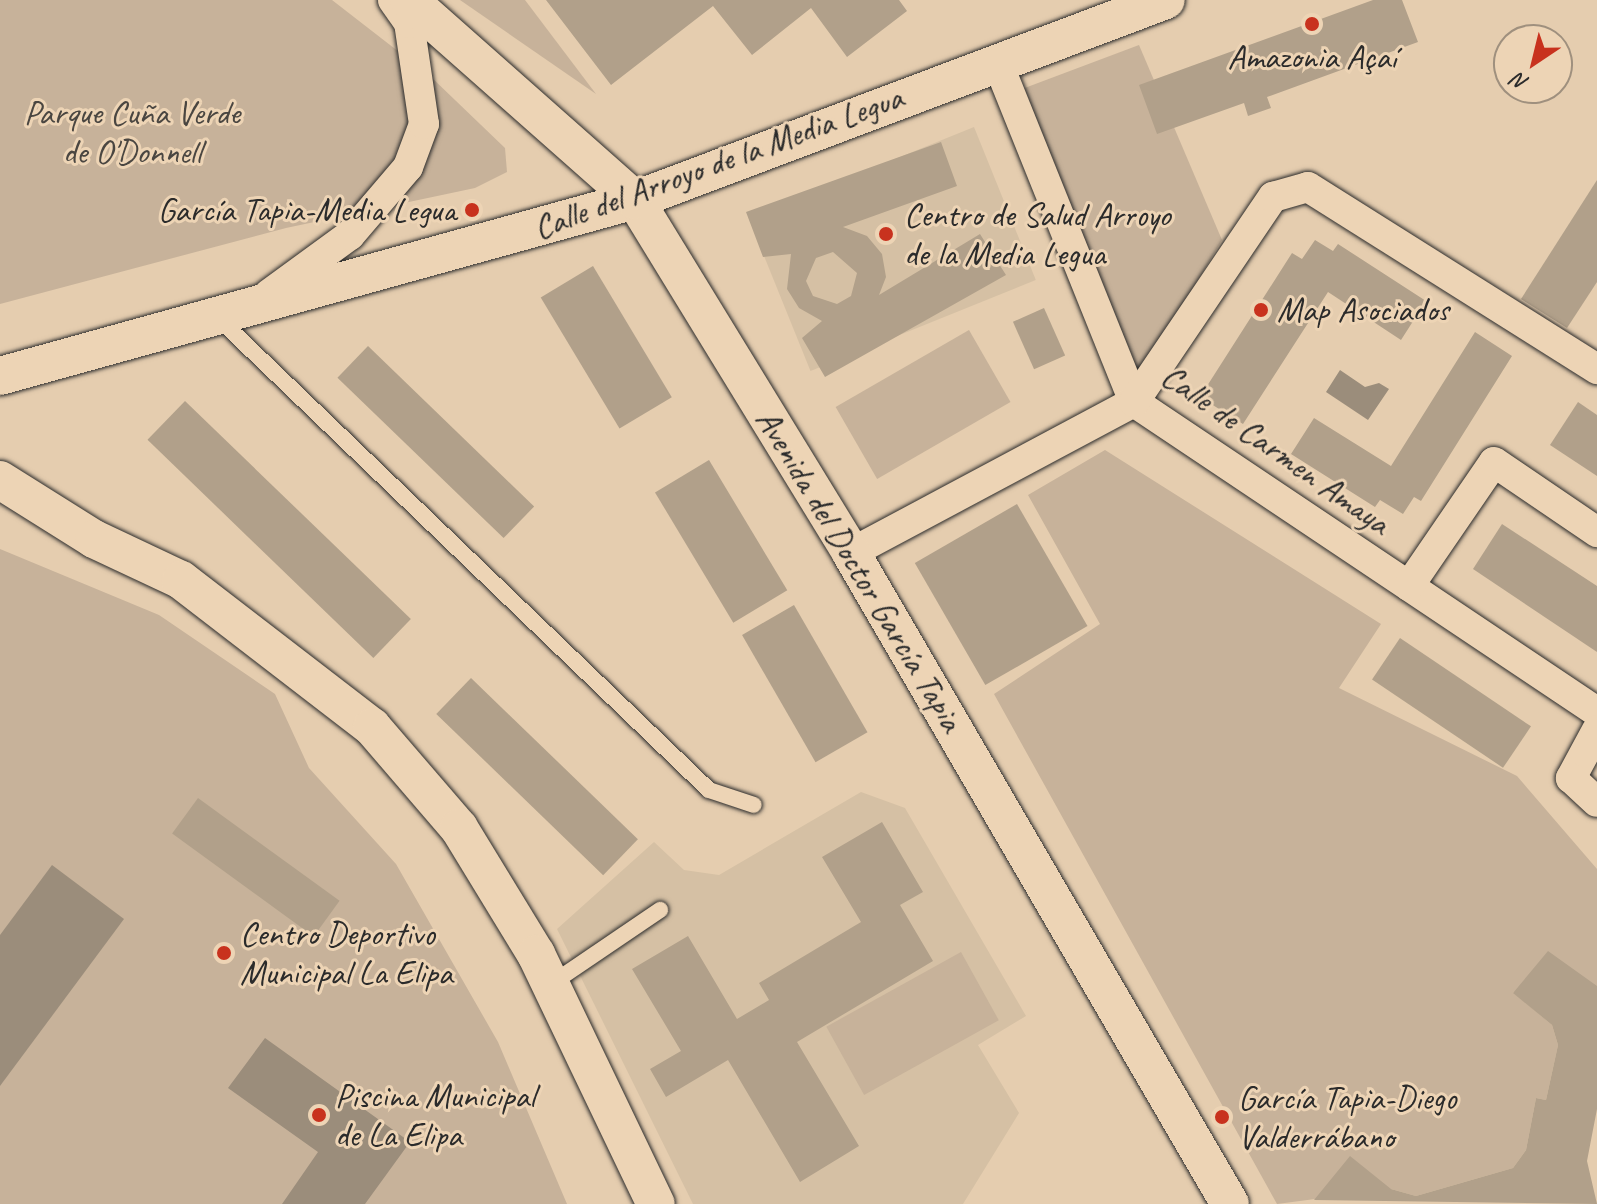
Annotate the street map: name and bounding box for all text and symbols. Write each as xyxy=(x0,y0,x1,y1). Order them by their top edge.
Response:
marker: Amazonia Açaí xyxy=(1303,15,1321,33)
north arrow xyxy=(1493,24,1573,104)
place label: Amazonia Açaí xyxy=(1228,37,1396,77)
text: N xyxy=(1507,67,1534,97)
street label: Calle del Arroyo de la Media Legua xyxy=(529,76,907,248)
park label: Parque Cuña Verde de O'Donnell xyxy=(24,92,240,172)
place label: García Tapia-Media Legua xyxy=(158,190,456,230)
place label: Centro de Salud Arroyo de la Media Legua xyxy=(904,194,1171,274)
marker: García Tapia-Media Legua xyxy=(463,201,481,219)
marker: Centro de Salud Arroyo de la Media Legua xyxy=(875,223,897,245)
place label: Map Asociados xyxy=(1277,290,1447,330)
marker: Map Asociados xyxy=(1252,301,1270,319)
street label: Calle de Carmen Amaya xyxy=(1154,355,1398,543)
street label: Avenida del Doctor García Tapia xyxy=(748,402,972,738)
place label: Centro Deportivo Municipal La Elipa xyxy=(240,913,452,992)
marker: Centro Deportivo Municipal La Elipa xyxy=(215,944,233,962)
place label: Piscina Municipal de La Elipa xyxy=(335,1075,535,1154)
place label: García Tapia-Diego Valderrábano xyxy=(1238,1077,1456,1156)
marker: Piscina Municipal de La Elipa xyxy=(310,1106,328,1124)
marker: García Tapia-Diego Valderrábano xyxy=(1213,1108,1231,1126)

